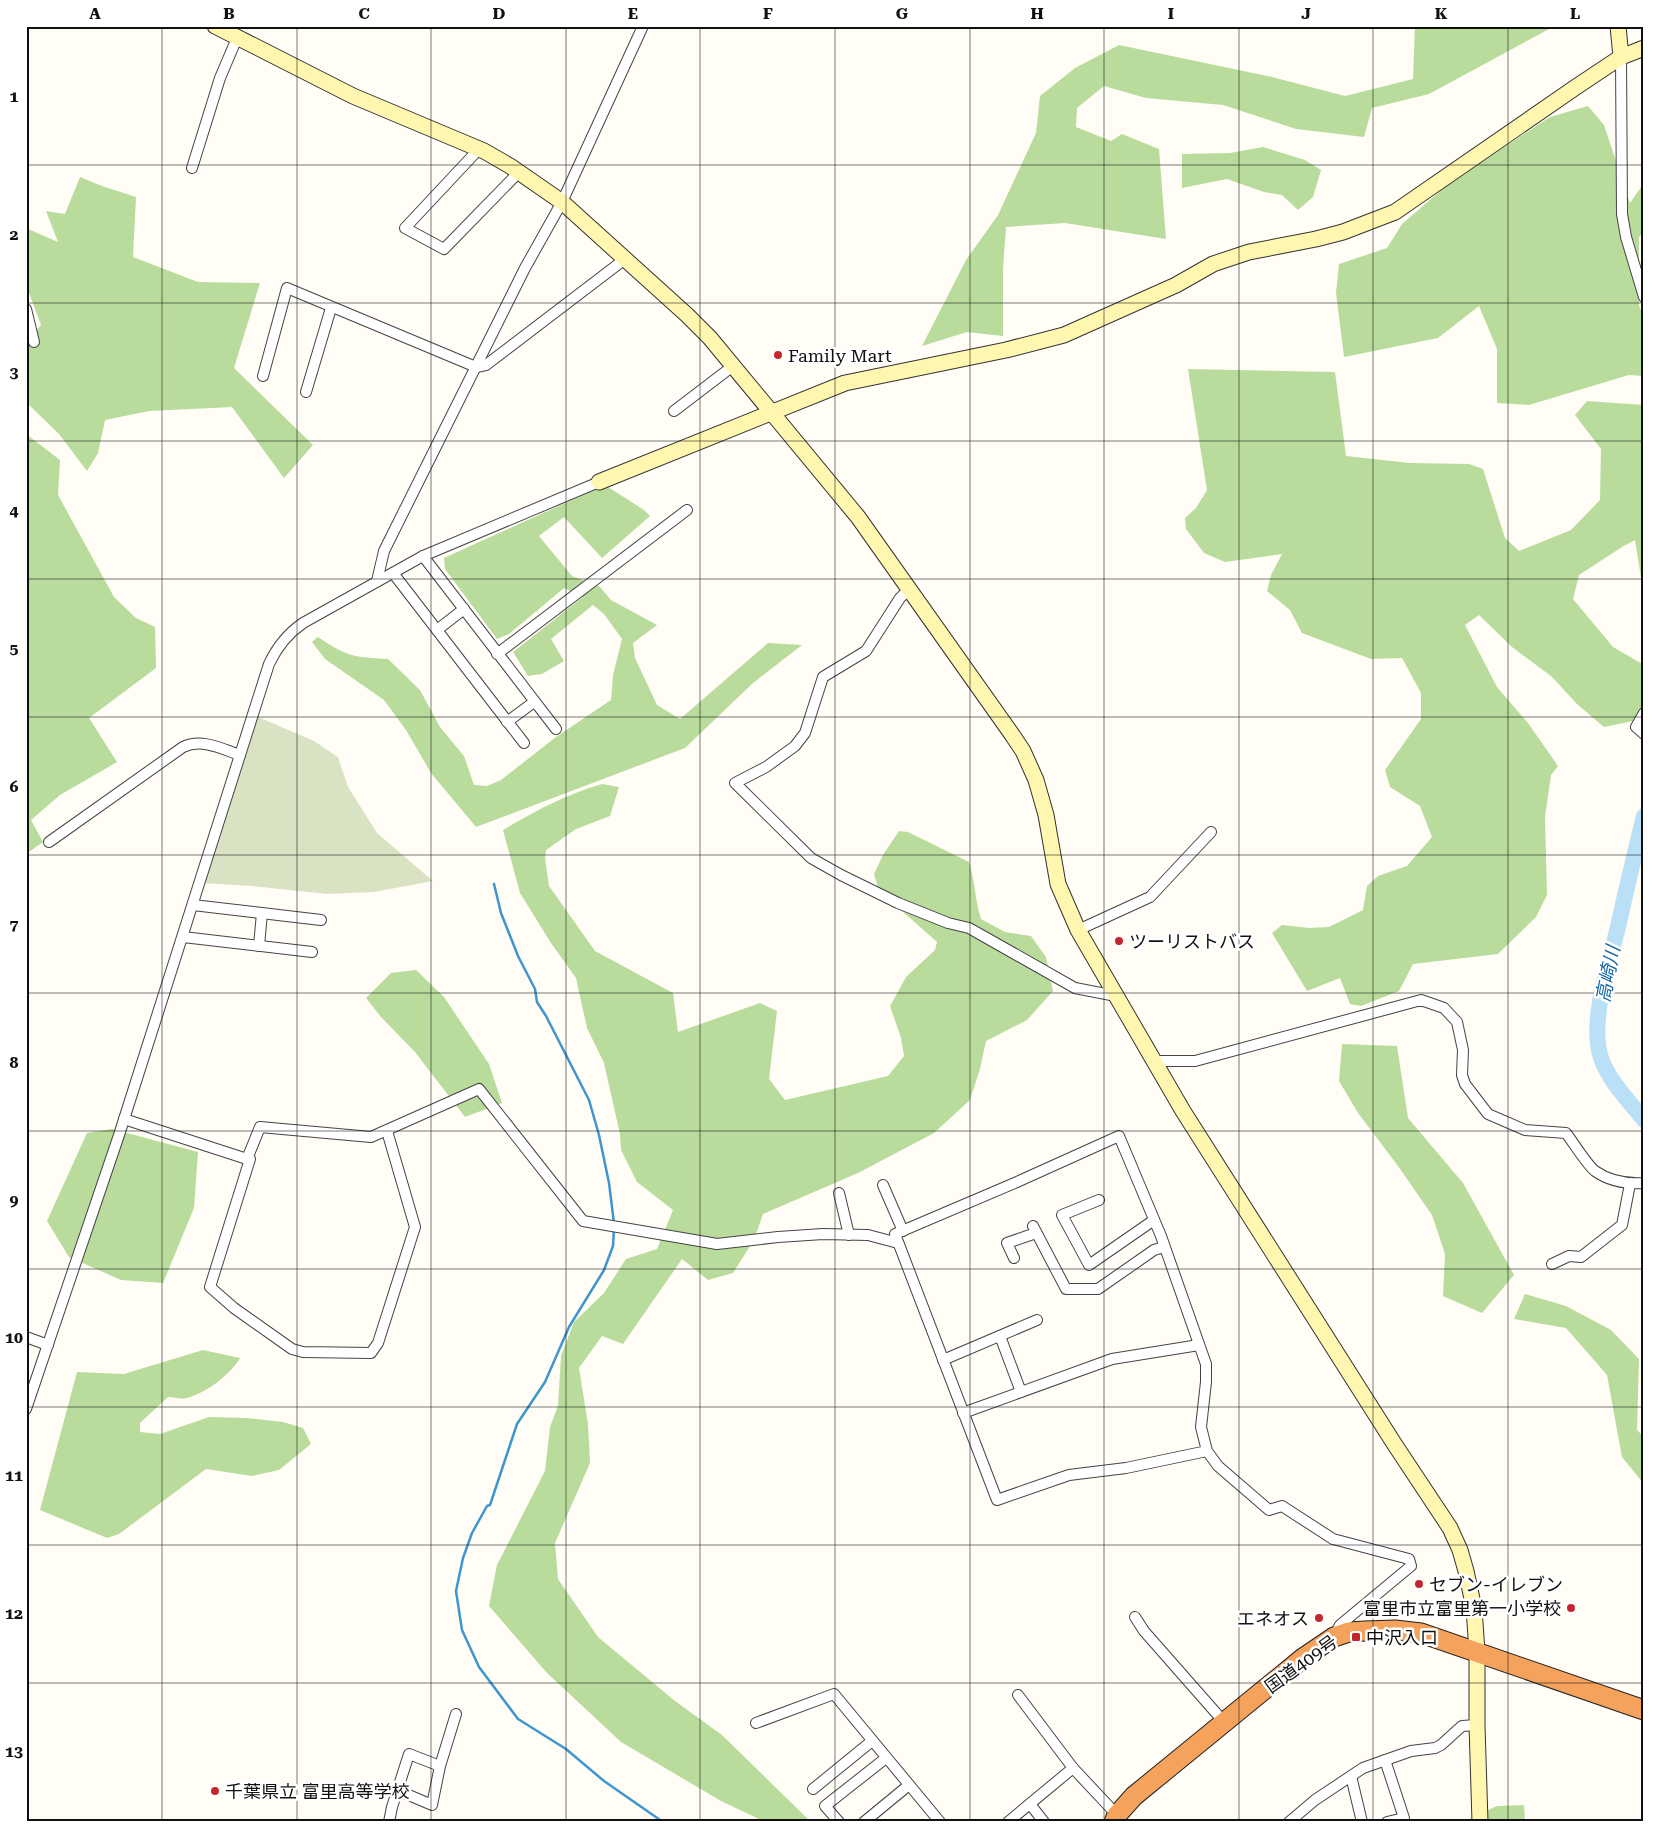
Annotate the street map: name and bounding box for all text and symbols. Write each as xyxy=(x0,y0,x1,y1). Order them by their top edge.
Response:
text: A xyxy=(89,4,101,23)
text: B xyxy=(223,4,235,23)
text: C xyxy=(358,4,370,23)
text: D xyxy=(493,4,506,23)
text: E xyxy=(628,4,638,23)
text: F xyxy=(763,4,773,23)
text: G xyxy=(896,4,909,23)
text: H xyxy=(1030,4,1044,23)
text: I xyxy=(1168,4,1174,23)
text: J xyxy=(1301,4,1311,23)
text: K xyxy=(1435,4,1448,23)
text: L xyxy=(1570,4,1580,23)
text: 1 xyxy=(10,87,19,106)
text: 2 xyxy=(10,225,19,244)
place label: Family Mart xyxy=(788,345,892,366)
marker: Family Mart xyxy=(772,349,784,361)
text: 3 xyxy=(10,363,19,382)
text: 4 xyxy=(10,501,19,520)
text: 5 xyxy=(10,639,19,658)
text: 6 xyxy=(10,777,19,796)
text: 7 xyxy=(10,915,19,934)
place label: ツーリストバス xyxy=(1129,931,1255,952)
marker: ツーリストバス xyxy=(1113,935,1125,947)
water label: 高崎川 xyxy=(1591,942,1625,1004)
text: 8 xyxy=(10,1053,19,1072)
text: 9 xyxy=(10,1191,19,1210)
text: 10 xyxy=(5,1328,23,1347)
text: 11 xyxy=(5,1466,23,1485)
place label: セブン-イレブン xyxy=(1429,1574,1563,1595)
marker: セブン-イレブン xyxy=(1413,1578,1425,1590)
place label: 富里市立富里第一小学校 xyxy=(1363,1598,1561,1619)
marker: 富里市立富里第一小学校 xyxy=(1565,1602,1577,1614)
text: 12 xyxy=(5,1604,23,1623)
place label: エネオス xyxy=(1237,1608,1309,1629)
marker: エネオス xyxy=(1313,1612,1325,1624)
place label: 中沢入口 xyxy=(1366,1627,1438,1648)
street label: 国道409号 xyxy=(1261,1631,1341,1697)
marker: 中沢入口 xyxy=(1350,1631,1362,1643)
text: 13 xyxy=(5,1742,23,1761)
place label: 千葉県立 富里高等学校 xyxy=(225,1781,410,1802)
marker: 千葉県立 富里高等学校 xyxy=(209,1785,221,1797)

